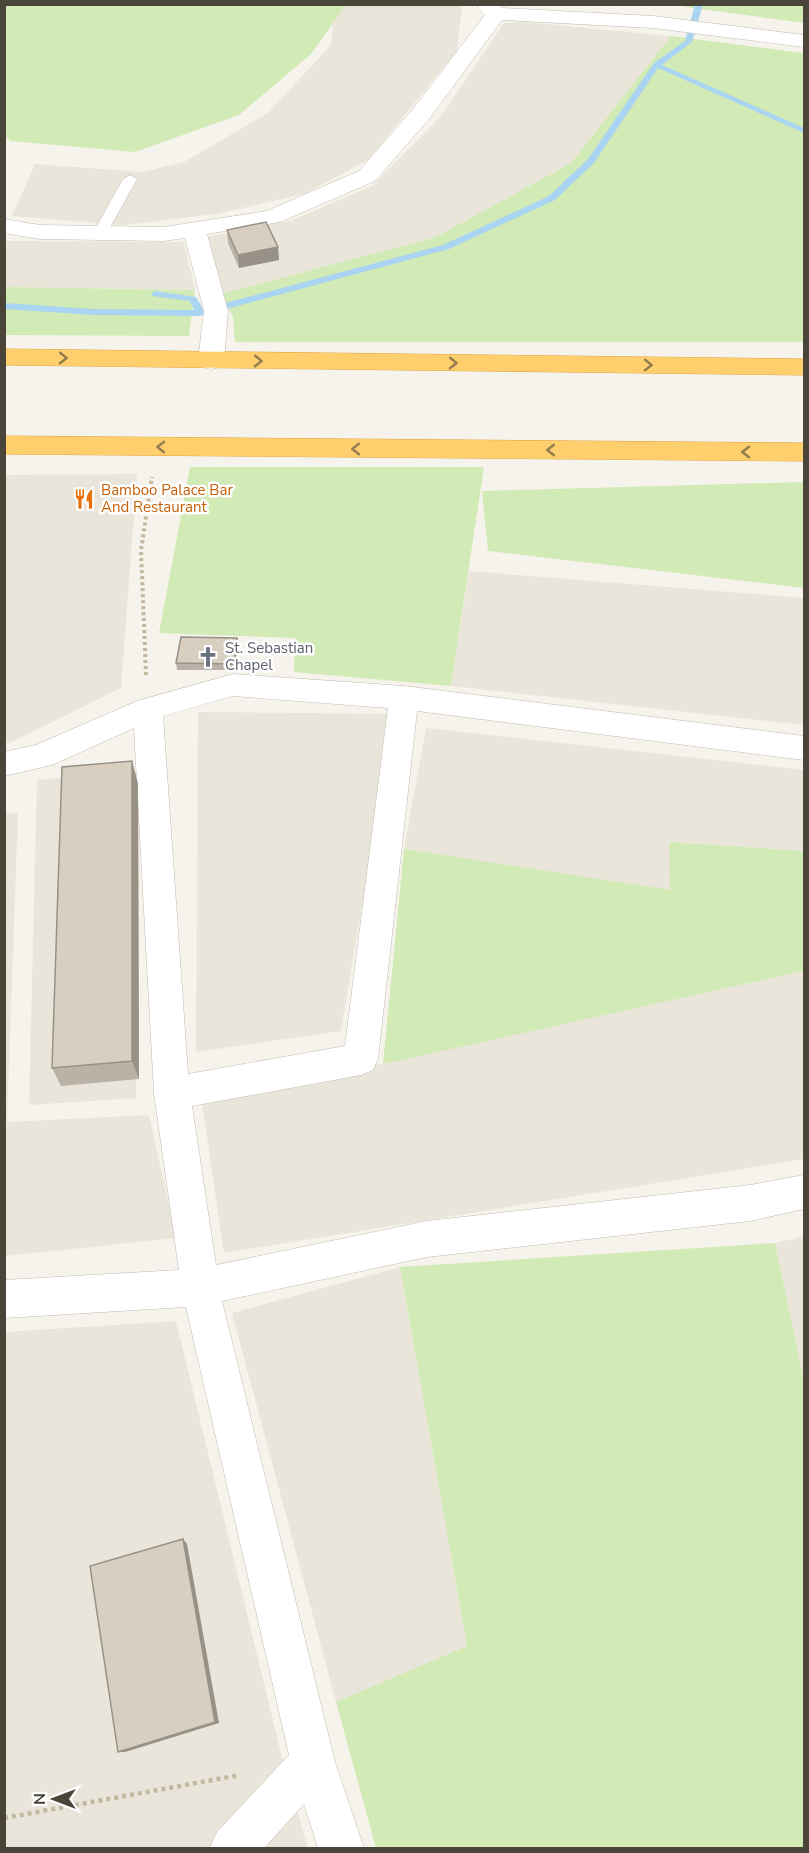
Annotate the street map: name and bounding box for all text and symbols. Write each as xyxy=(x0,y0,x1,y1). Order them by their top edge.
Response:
one-way arrow xyxy=(58,352,67,364)
one-way arrow xyxy=(253,355,262,367)
one-way arrow xyxy=(448,357,457,369)
one-way arrow xyxy=(643,359,652,371)
one-way arrow xyxy=(157,441,166,453)
one-way arrow xyxy=(352,443,361,455)
one-way arrow xyxy=(547,444,556,456)
one-way arrow xyxy=(742,446,751,458)
place label: Bamboo Palace Bar And Restaurant xyxy=(101,480,233,517)
restaurant icon: Bamboo Palace Bar And Restaurant xyxy=(72,487,96,511)
place label: St. Sebastian Chapel xyxy=(225,638,313,675)
church icon: St. Sebastian Chapel xyxy=(196,645,220,669)
north arrow xyxy=(24,1769,84,1829)
text: N xyxy=(29,1793,51,1805)

